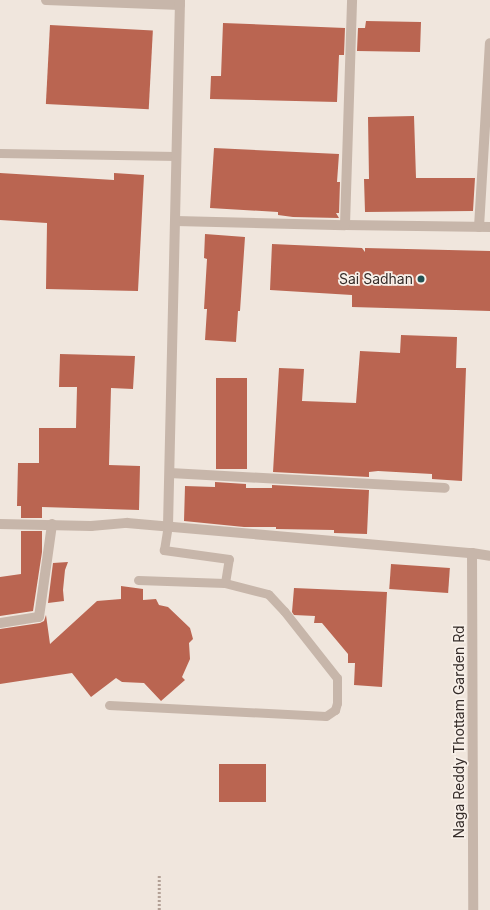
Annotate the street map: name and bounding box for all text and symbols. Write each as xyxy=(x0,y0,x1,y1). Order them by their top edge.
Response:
place label: Sai Sadhan xyxy=(339,271,413,287)
marker: Sai Sadhan xyxy=(416,274,426,284)
street label: Naga Reddy Thottam Garden Rd xyxy=(451,625,467,839)

